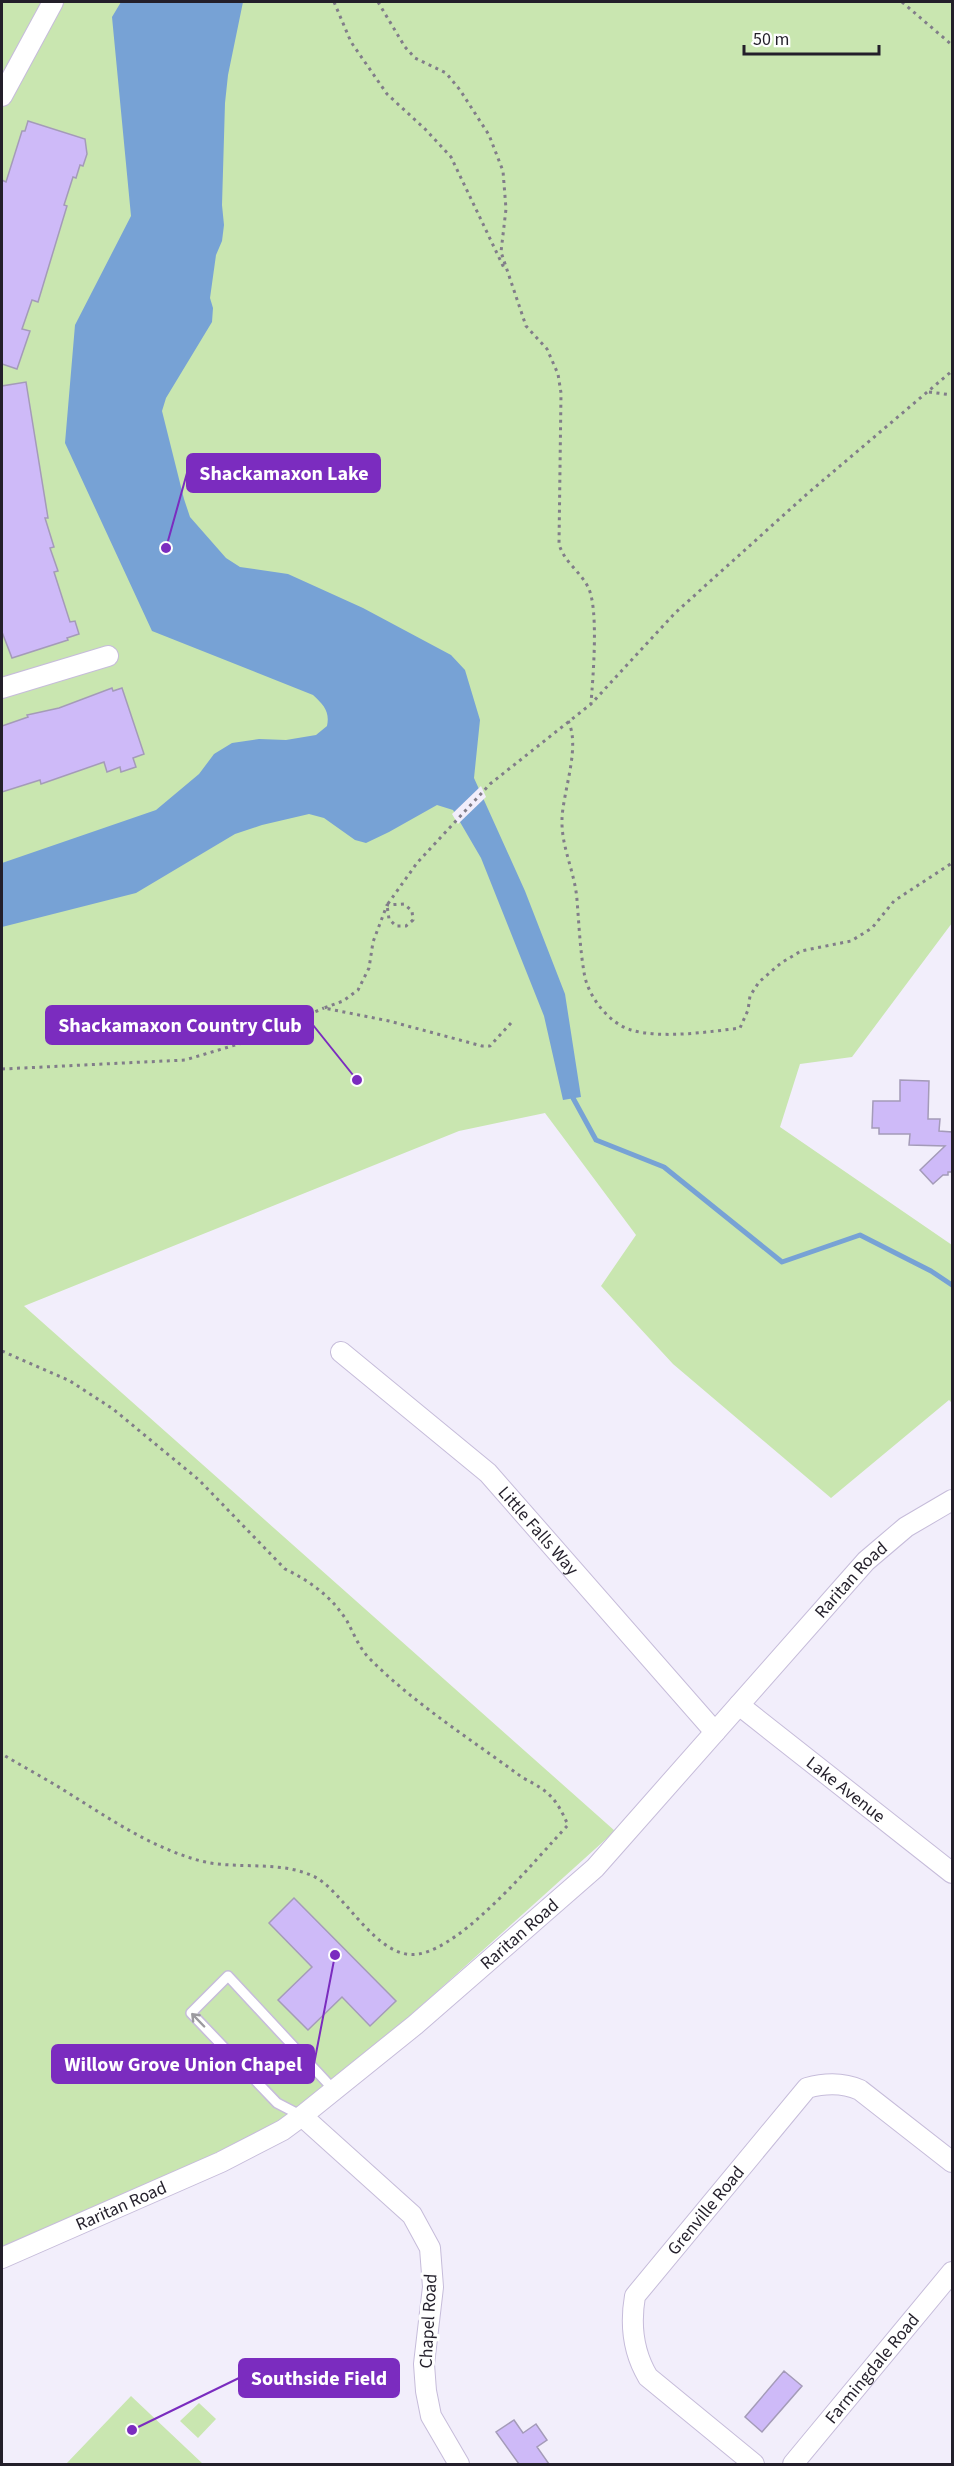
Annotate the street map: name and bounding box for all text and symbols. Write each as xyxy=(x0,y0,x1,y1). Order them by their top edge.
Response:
scale bar xyxy=(744,18,879,56)
text: 50 m xyxy=(753,27,789,52)
callout: Shackamaxon Lake xyxy=(187,454,380,492)
text: Shackamaxon Lake xyxy=(199,460,369,488)
callout: Shackamaxon Country Club xyxy=(46,1006,313,1044)
text: Shackamaxon Country Club xyxy=(58,1012,302,1040)
street label: Little Falls Way xyxy=(492,1481,585,1581)
street label: Raritan Road xyxy=(809,1536,893,1624)
street label: Lake Avenue xyxy=(801,1751,890,1829)
street label: Raritan Road xyxy=(475,1893,564,1976)
one-way arrow xyxy=(191,2013,205,2028)
callout: Willow Grove Union Chapel xyxy=(52,2045,314,2083)
text: Willow Grove Union Chapel xyxy=(64,2051,302,2079)
street label: Grenville Road xyxy=(662,2161,751,2261)
street label: Raritan Road xyxy=(72,2175,171,2237)
street label: Chapel Road xyxy=(414,2273,443,2369)
street label: Farmingdale Road xyxy=(819,2308,926,2429)
callout: Southside Field xyxy=(239,2359,399,2397)
text: Southside Field xyxy=(251,2365,387,2393)

